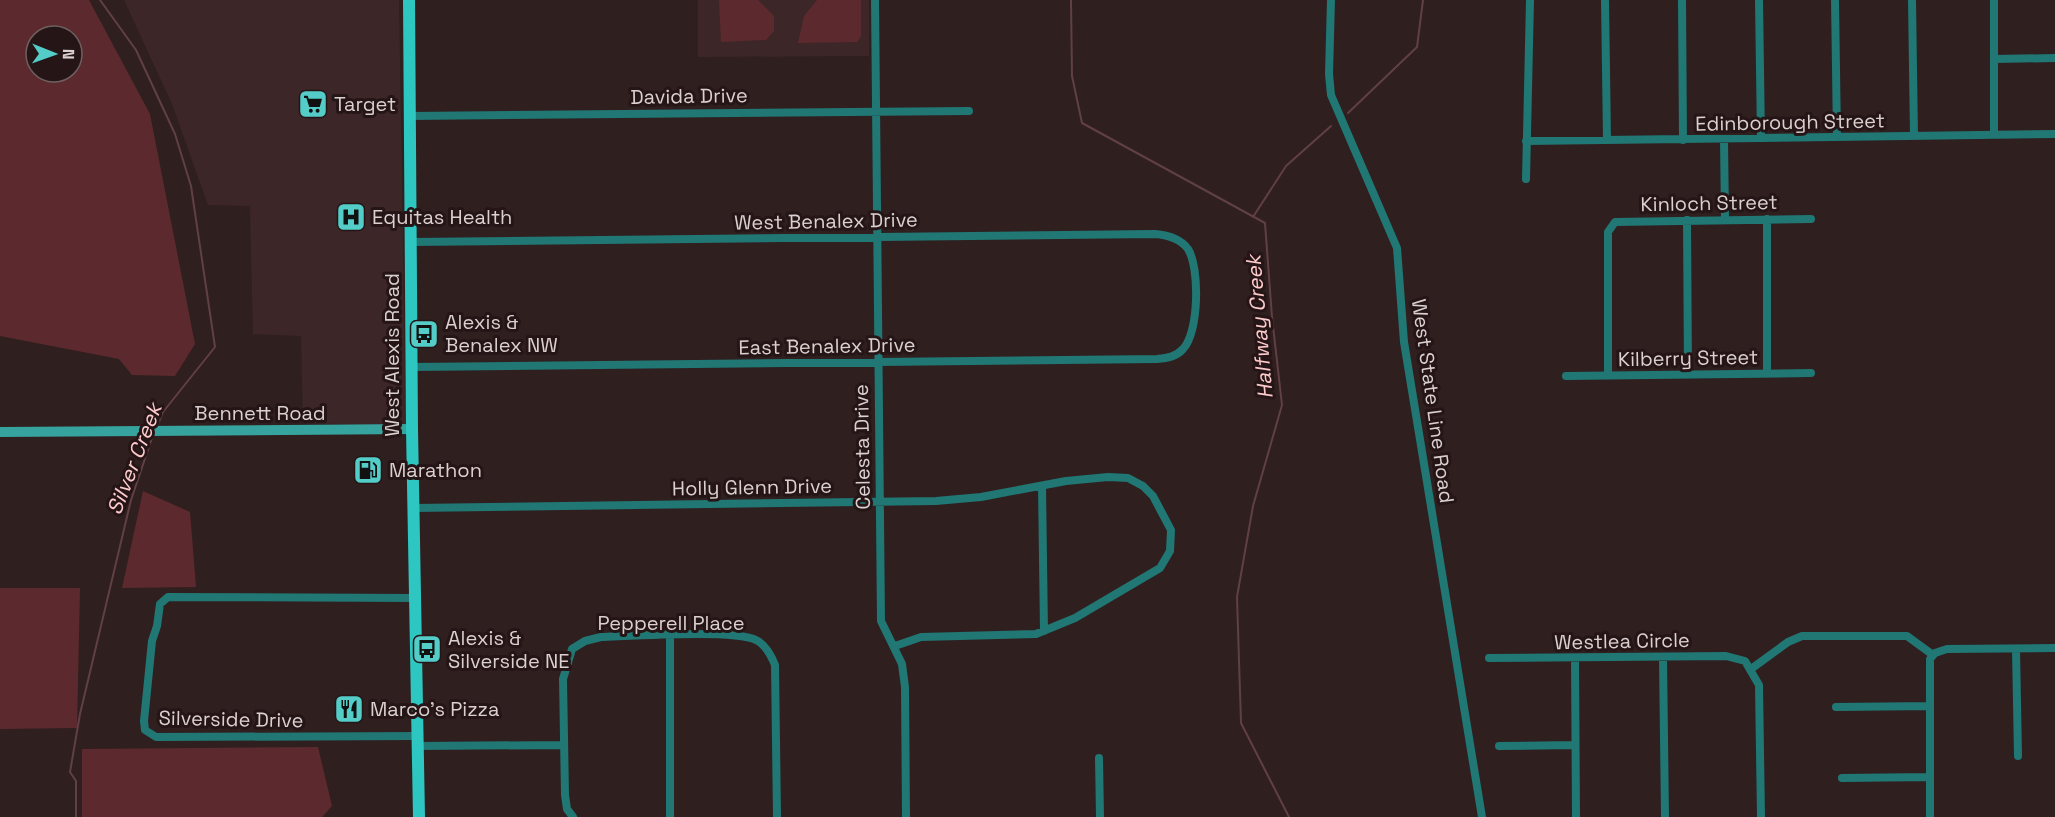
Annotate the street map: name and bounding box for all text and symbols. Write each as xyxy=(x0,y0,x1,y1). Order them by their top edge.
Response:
north arrow xyxy=(24,24,84,84)
text: N xyxy=(58,49,79,60)
street label: Davida Drive xyxy=(630,82,748,110)
supermarket icon: Target xyxy=(297,88,329,120)
place label: Target xyxy=(334,91,396,117)
street label: Edinborough Street xyxy=(1695,107,1885,137)
street label: Kinloch Street xyxy=(1640,189,1778,217)
hospital icon: Equitas Health xyxy=(335,201,367,233)
place label: Equitas Health xyxy=(372,204,512,230)
street label: West Benalex Drive xyxy=(734,206,918,236)
water label: Halfway Creek xyxy=(1239,251,1279,400)
street label: West Alexis Road xyxy=(379,273,405,437)
street label: West State Line Road xyxy=(1406,297,1460,505)
place label: Alexis & Benalex NW xyxy=(445,309,558,358)
bus stop icon: Alexis & Benalex NW xyxy=(408,318,440,350)
street label: East Benalex Drive xyxy=(738,331,916,361)
street label: Kilberry Street xyxy=(1618,344,1758,372)
street label: Celesta Drive xyxy=(848,384,876,510)
water label: Silver Creek xyxy=(100,397,169,518)
street label: Bennett Road xyxy=(194,400,326,426)
fuel station icon: Marathon xyxy=(352,454,384,486)
place label: Marathon xyxy=(389,457,482,483)
street label: Holly Glenn Drive xyxy=(672,473,832,501)
street label: Pepperell Place xyxy=(597,610,745,636)
place label: Alexis & Silverside NE xyxy=(448,625,569,674)
street label: Westlea Circle xyxy=(1554,627,1690,655)
bus stop icon: Alexis & Silverside NE xyxy=(411,633,443,665)
restaurant icon: Marco's Pizza xyxy=(333,693,365,725)
place label: Marco's Pizza xyxy=(370,696,499,722)
street label: Silverside Drive xyxy=(158,705,304,733)

